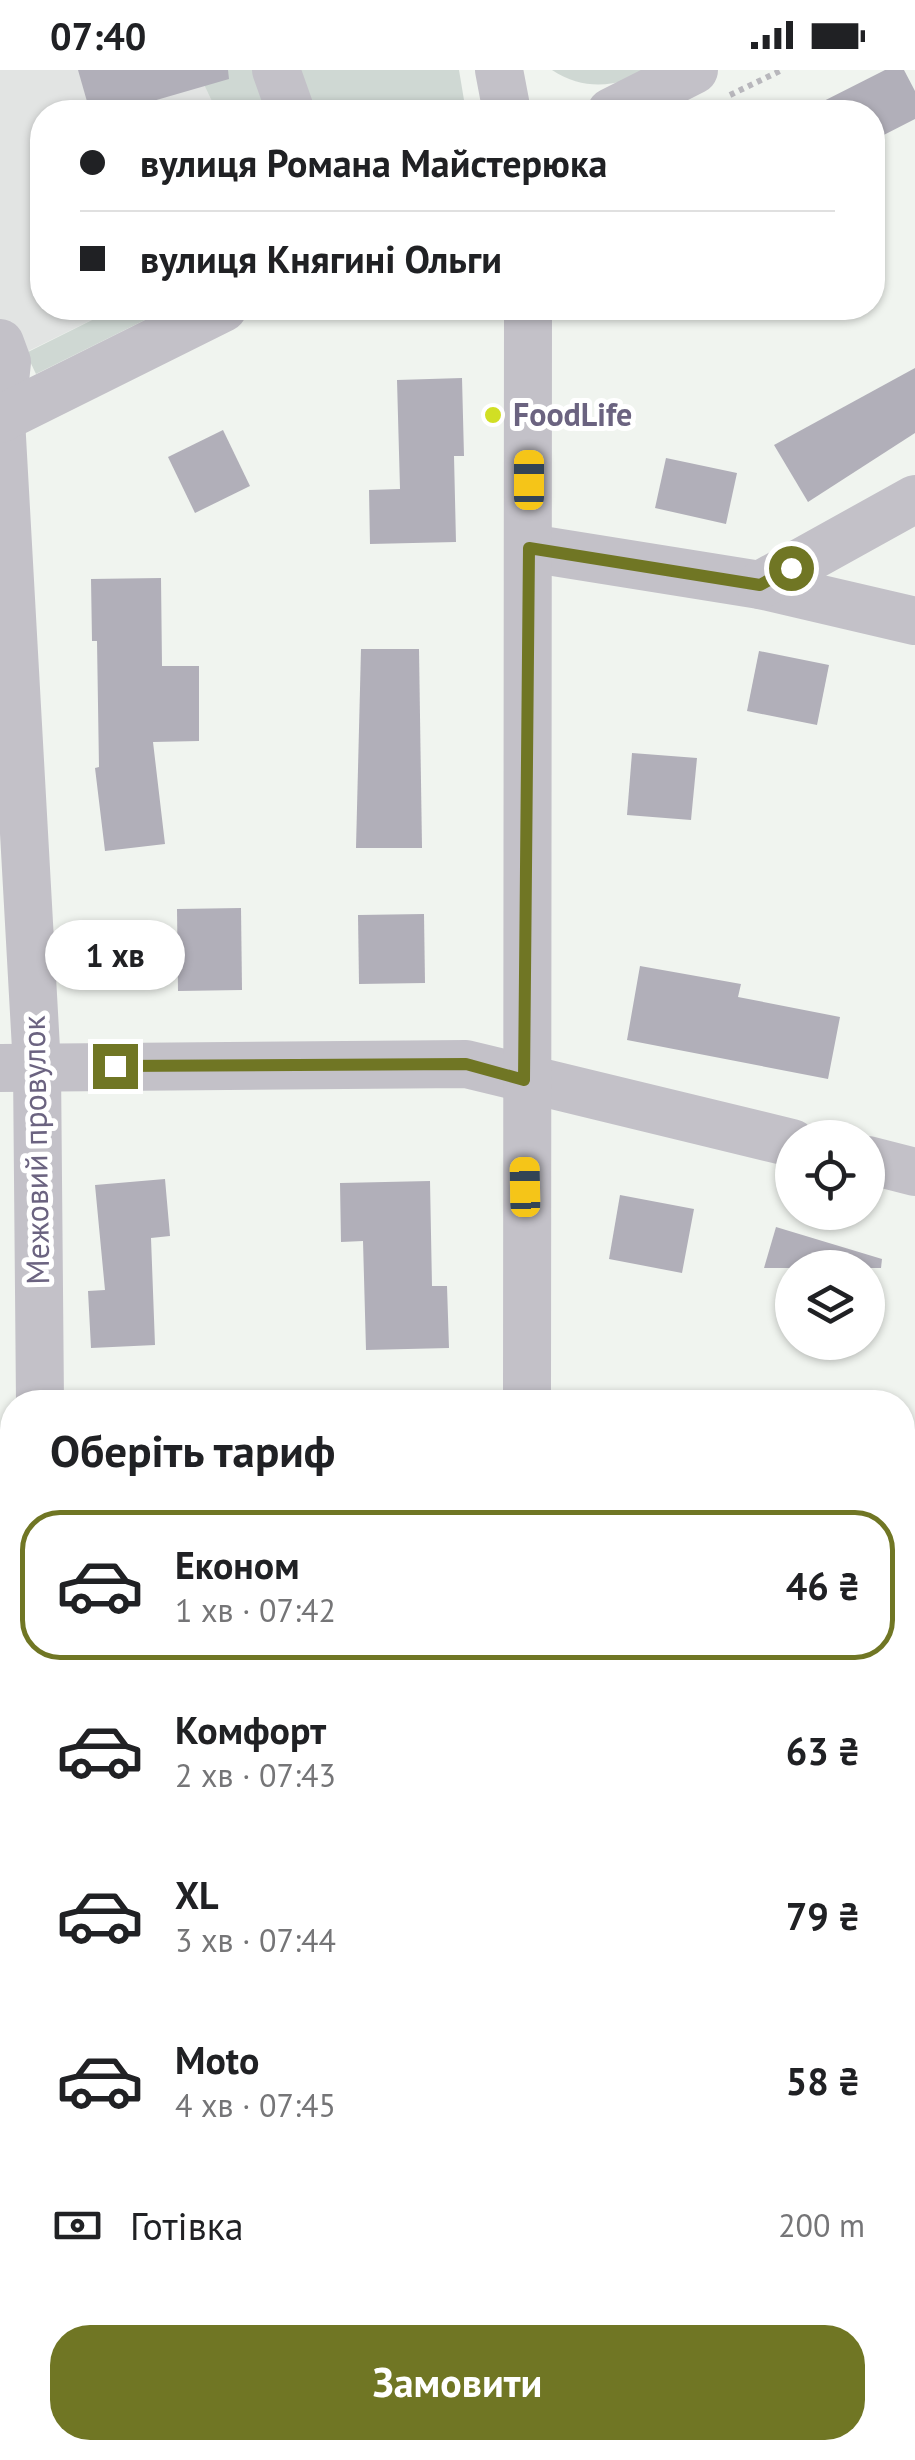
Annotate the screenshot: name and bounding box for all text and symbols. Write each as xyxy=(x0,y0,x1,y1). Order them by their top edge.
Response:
text: 07:40 xyxy=(50,11,146,60)
text: вулиця Романа Майстерюка xyxy=(140,138,607,187)
text: вулиця Княгині Ольги xyxy=(140,234,502,283)
place label: FoodLife xyxy=(513,393,632,435)
marker: FoodLife xyxy=(482,404,504,426)
car xyxy=(514,450,544,510)
route start xyxy=(769,546,814,591)
callout: 1 хв xyxy=(45,921,185,991)
text: 1 хв xyxy=(85,934,145,976)
street label: Межовий провулок xyxy=(12,1014,58,1285)
route end xyxy=(93,1044,138,1089)
map controls xyxy=(775,1120,885,1360)
button: locate xyxy=(775,1120,885,1230)
car xyxy=(509,1157,541,1217)
button: layers xyxy=(775,1250,885,1360)
text: Оберіть тариф xyxy=(50,1421,335,1479)
icon: car xyxy=(55,1540,145,1630)
text: Економ xyxy=(175,1540,299,1589)
text: 46 ₴ xyxy=(786,1561,860,1610)
text: 1 хв · 07:42 xyxy=(175,1589,336,1631)
icon: car xyxy=(55,1705,145,1795)
text: Комфорт xyxy=(175,1705,326,1754)
text: 63 ₴ xyxy=(786,1726,860,1775)
text: 2 хв · 07:43 xyxy=(175,1754,336,1796)
icon: car xyxy=(55,1870,145,1960)
text: XL xyxy=(175,1870,219,1919)
text: 79 ₴ xyxy=(786,1891,860,1940)
text: 3 хв · 07:44 xyxy=(175,1919,336,1961)
icon: car xyxy=(55,2035,145,2125)
text: Moto xyxy=(175,2035,259,2084)
text: 58 ₴ xyxy=(786,2056,860,2105)
text: 4 хв · 07:45 xyxy=(175,2084,336,2126)
icon: cash xyxy=(50,2198,105,2253)
text: Готівка xyxy=(130,2201,244,2250)
text: 200 m xyxy=(778,2204,865,2246)
button: Замовити xyxy=(50,2325,865,2440)

